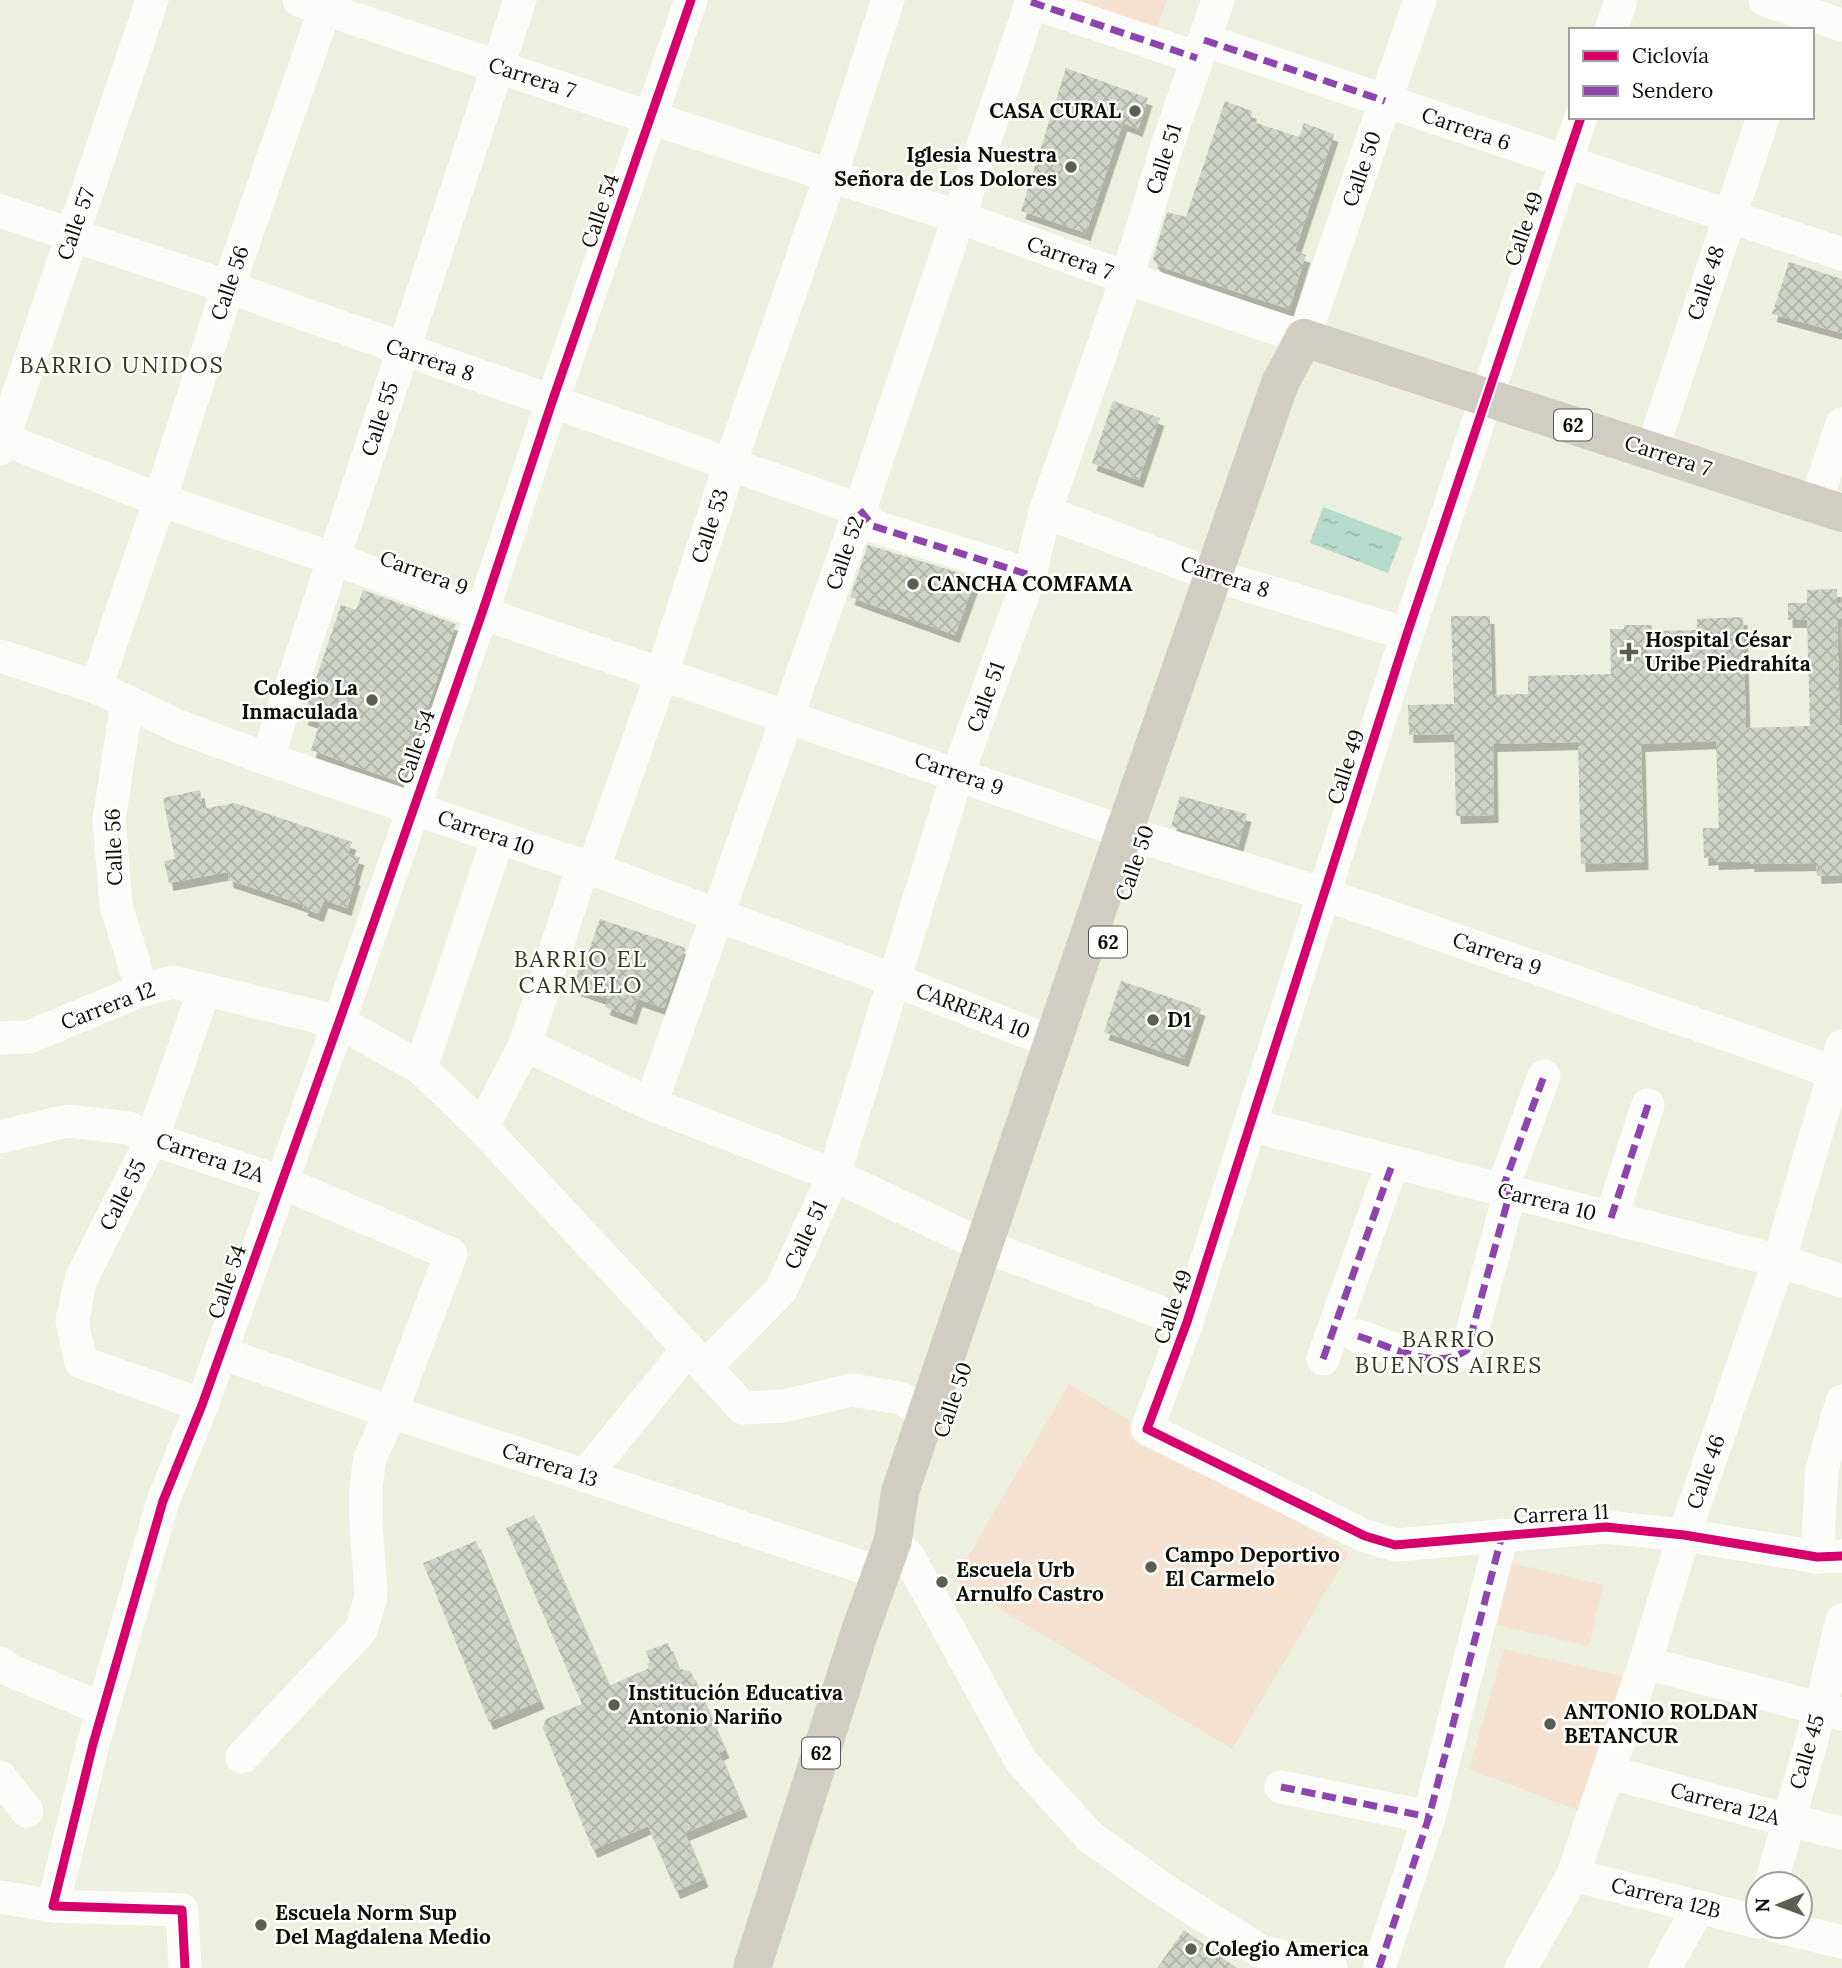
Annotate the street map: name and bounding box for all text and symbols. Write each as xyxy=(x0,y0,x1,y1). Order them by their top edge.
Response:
legend xyxy=(1569,28,1814,119)
text: Ciclovía xyxy=(1632,42,1709,69)
street label: Carrera 7 xyxy=(485,51,579,104)
text: Sendero xyxy=(1632,77,1713,104)
place label: CASA CURAL xyxy=(989,97,1121,124)
street label: Carrera 6 xyxy=(1418,101,1514,156)
marker: CASA CURAL xyxy=(1127,103,1143,119)
street label: Calle 51 xyxy=(1139,120,1188,198)
street label: Calle 50 xyxy=(1336,127,1387,210)
place label: Iglesia Nuestra Señora de Los Dolores xyxy=(834,141,1057,192)
marker: Iglesia Nuestra Señora de Los Dolores xyxy=(1063,159,1079,175)
street label: Calle 54 xyxy=(574,170,625,251)
street label: Calle 57 xyxy=(51,184,101,264)
street label: Calle 49 xyxy=(1498,188,1549,270)
street label: Carrera 7 xyxy=(1023,229,1117,286)
street label: Calle 56 xyxy=(204,242,255,324)
street label: Calle 48 xyxy=(1681,242,1730,324)
street label: Carrera 8 xyxy=(382,332,478,387)
district label: BARRIO UNIDOS xyxy=(19,350,225,379)
street label: Calle 55 xyxy=(355,378,404,460)
road number: 62 xyxy=(1554,410,1592,440)
street label: Carrera 7 xyxy=(1621,429,1715,482)
street label: Calle 53 xyxy=(685,485,734,567)
street label: Calle 52 xyxy=(819,512,870,593)
street label: Carrera 9 xyxy=(376,544,472,601)
street label: Carrera 8 xyxy=(1177,549,1273,604)
place label: CANCHA COMFAMA xyxy=(927,570,1132,597)
marker: CANCHA COMFAMA xyxy=(905,576,921,592)
place label: Hospital César Uribe Piedrahíta xyxy=(1645,626,1811,677)
marker: Hospital César Uribe Piedrahíta xyxy=(1619,642,1639,662)
street label: Calle 51 xyxy=(960,658,1011,736)
place label: Colegio La Inmaculada xyxy=(241,674,358,725)
marker: Colegio La Inmaculada xyxy=(364,692,380,708)
street label: Calle 54 xyxy=(390,706,441,787)
street label: Calle 49 xyxy=(1321,726,1370,808)
street label: Carrera 9 xyxy=(911,746,1007,801)
street label: Carrera 10 xyxy=(434,803,538,862)
street label: Calle 56 xyxy=(99,808,128,886)
street label: Calle 50 xyxy=(1109,821,1160,904)
road number: 62 xyxy=(1089,926,1127,958)
street label: Carrera 9 xyxy=(1449,926,1545,981)
district label: BARRIO EL CARMELO xyxy=(514,944,648,999)
street label: Carrera 12 xyxy=(57,975,159,1036)
street label: CARRERA 10 xyxy=(912,976,1034,1045)
place label: D1 xyxy=(1167,1006,1191,1033)
marker: D1 xyxy=(1145,1012,1161,1028)
street label: Carrera 12A xyxy=(153,1126,268,1189)
street label: Calle 55 xyxy=(93,1154,152,1235)
street label: Carrera 10 xyxy=(1495,1176,1599,1227)
street label: Calle 51 xyxy=(778,1196,833,1274)
street label: Calle 54 xyxy=(201,1241,252,1322)
street label: Calle 49 xyxy=(1147,1266,1198,1348)
district label: BARRIO BUENOS AIRES xyxy=(1355,1324,1543,1379)
street label: Calle 50 xyxy=(927,1358,978,1441)
street label: Calle 46 xyxy=(1680,1431,1731,1513)
street label: Carrera 13 xyxy=(499,1436,602,1493)
street label: Carrera 11 xyxy=(1513,1498,1609,1529)
place label: Campo Deportivo El Carmelo xyxy=(1165,1541,1340,1592)
place label: Escuela Urb Arnulfo Castro xyxy=(956,1556,1104,1607)
marker: Campo Deportivo El Carmelo xyxy=(1143,1559,1159,1575)
marker: Escuela Urb Arnulfo Castro xyxy=(934,1574,950,1590)
place label: Institución Educativa Antonio Nariño xyxy=(628,1679,843,1730)
marker: Institución Educativa Antonio Nariño xyxy=(606,1697,622,1713)
place label: ANTONIO ROLDAN BETANCUR xyxy=(1564,1698,1758,1749)
street label: Calle 45 xyxy=(1783,1711,1830,1792)
marker: ANTONIO ROLDAN BETANCUR xyxy=(1542,1716,1558,1732)
road number: 62 xyxy=(802,1737,840,1768)
street label: Carrera 12A xyxy=(1667,1776,1784,1831)
north arrow xyxy=(1744,1870,1814,1940)
street label: Carrera 12B xyxy=(1608,1871,1724,1924)
text: N xyxy=(1750,1897,1774,1913)
place label: Escuela Norm Sup Del Magdalena Medio xyxy=(275,1899,491,1950)
marker: Escuela Norm Sup Del Magdalena Medio xyxy=(253,1917,269,1933)
place label: Colegio America xyxy=(1205,1935,1369,1962)
marker: Colegio America xyxy=(1183,1941,1199,1957)

